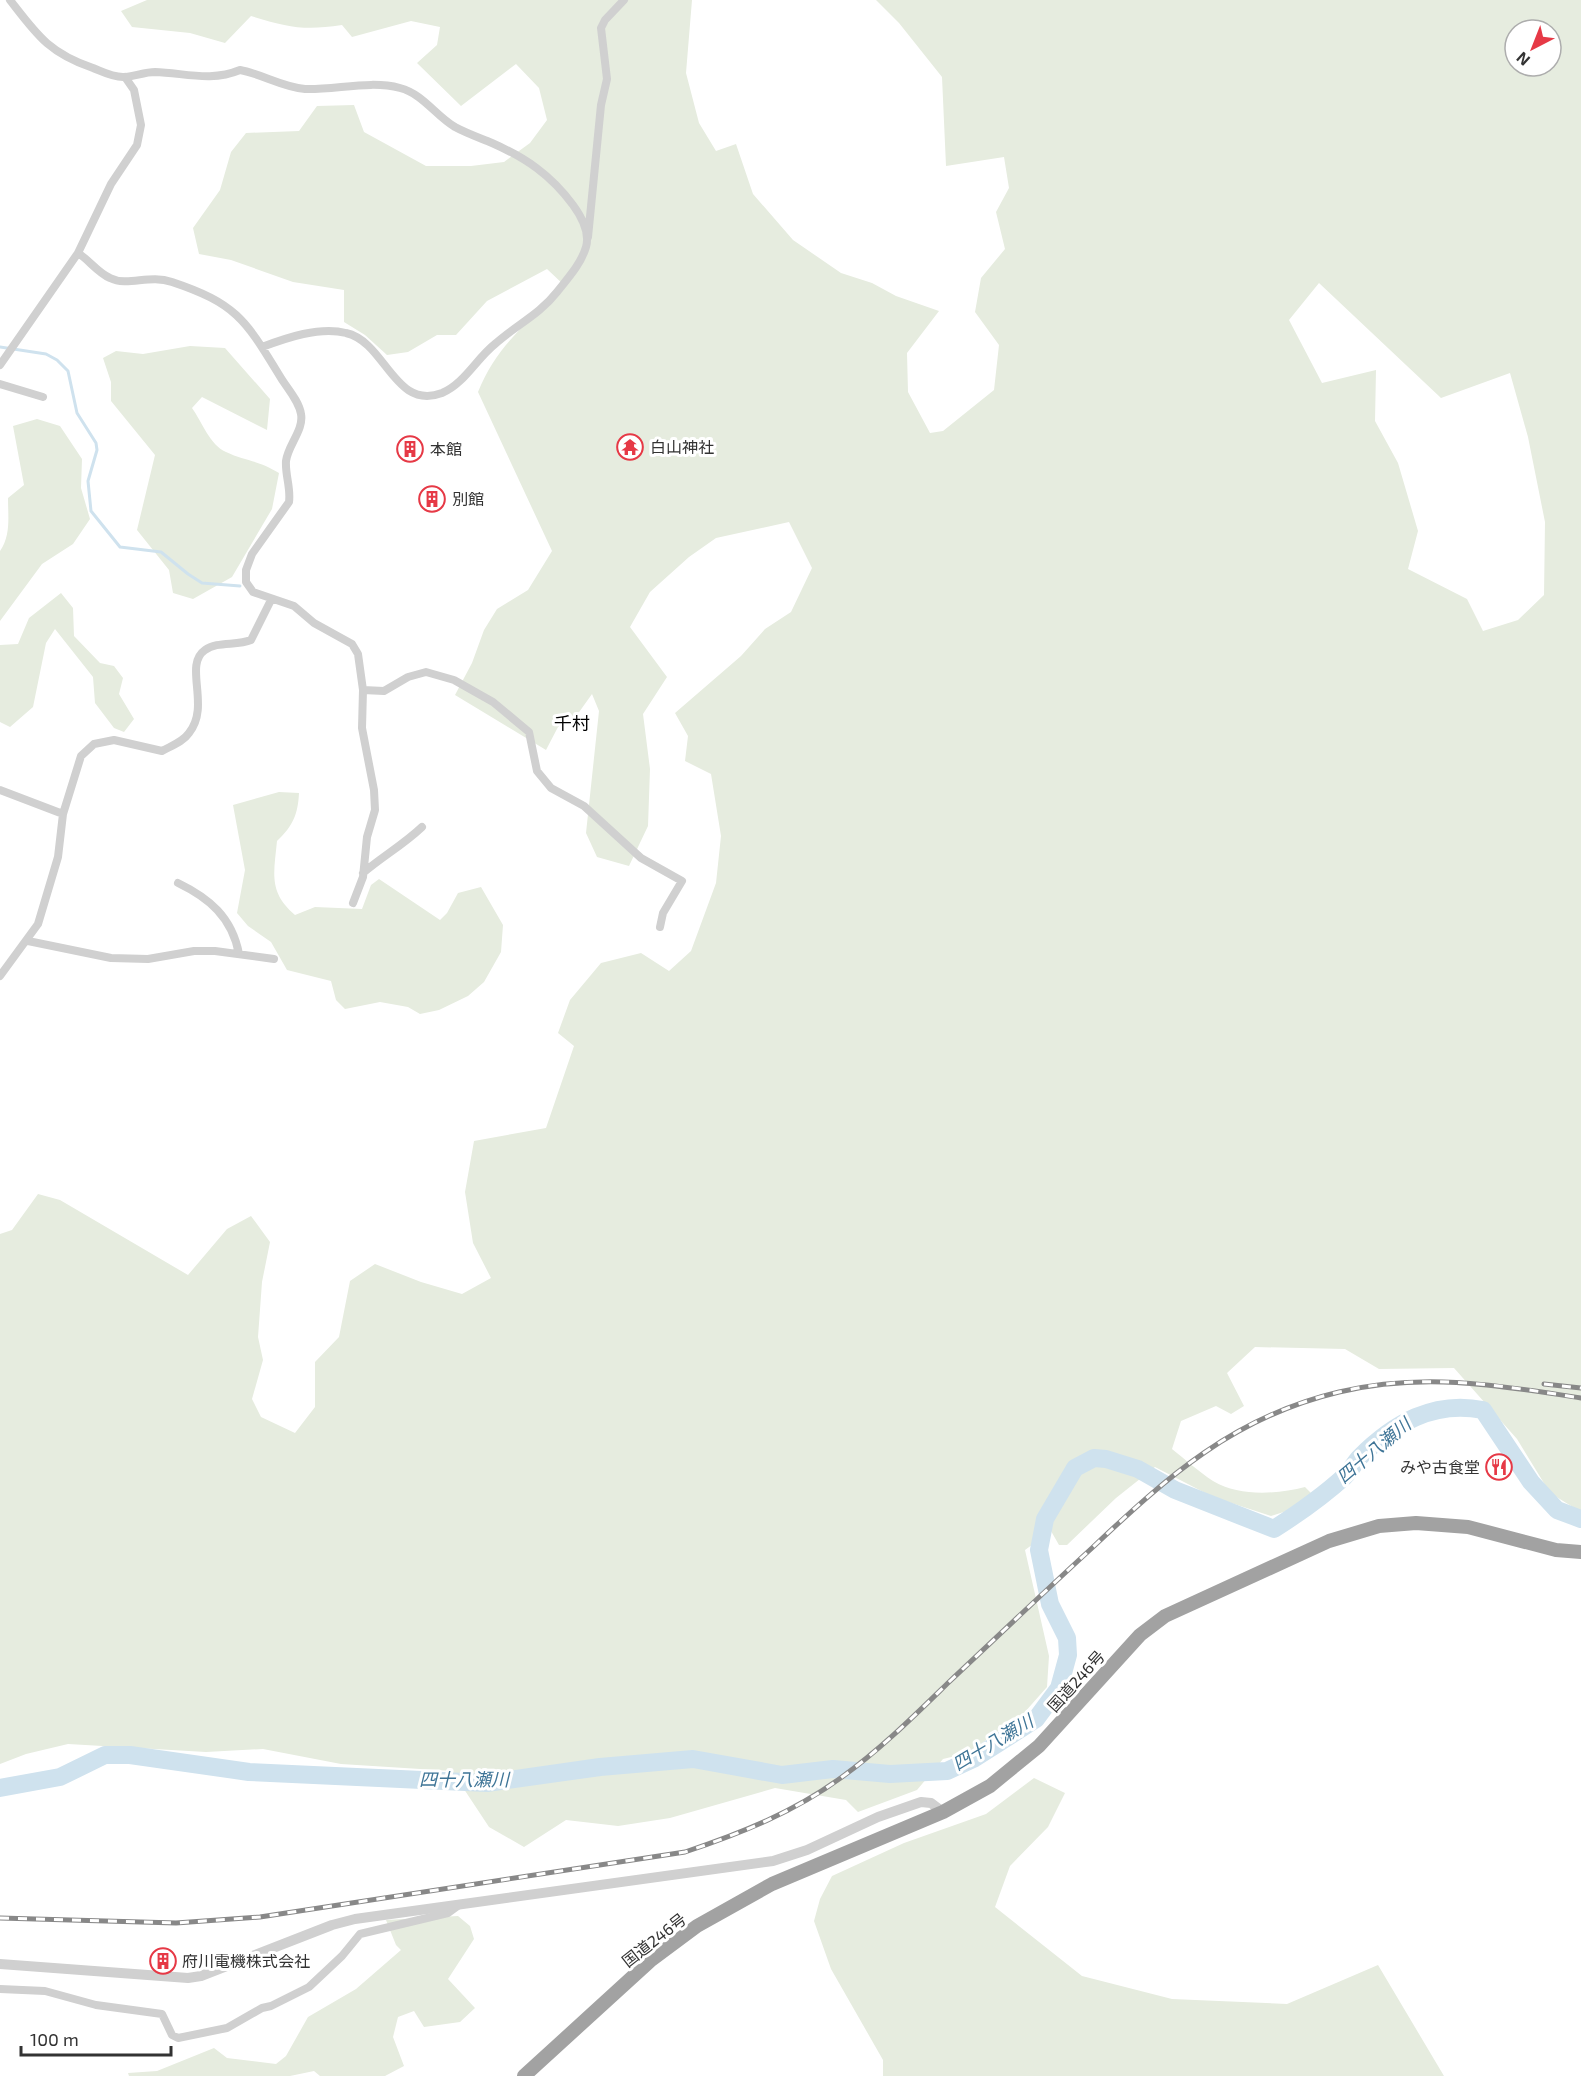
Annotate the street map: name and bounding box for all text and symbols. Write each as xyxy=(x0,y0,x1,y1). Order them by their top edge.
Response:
north arrow xyxy=(1503,18,1563,78)
text: N xyxy=(1512,49,1533,70)
temple icon: 白山神社 xyxy=(615,432,645,462)
building icon: 本館 xyxy=(395,434,425,464)
place label: 白山神社 xyxy=(650,437,714,456)
place label: 本館 xyxy=(430,439,462,458)
building icon: 別館 xyxy=(417,484,447,514)
place label: 別館 xyxy=(452,489,484,508)
district label: 千村 xyxy=(554,712,590,734)
water label: 四十八瀬川 xyxy=(1332,1412,1416,1488)
restaurant icon: みや古食堂 xyxy=(1484,1452,1514,1482)
place label: みや古食堂 xyxy=(1400,1457,1480,1476)
street label: 国道246号 xyxy=(1043,1646,1108,1715)
water label: 四十八瀬川 xyxy=(948,1709,1038,1775)
water label: 四十八瀬川 xyxy=(419,1768,511,1790)
street label: 国道246号 xyxy=(618,1909,689,1970)
building icon: 府川電機株式会社 xyxy=(148,1946,178,1976)
place label: 府川電機株式会社 xyxy=(182,1951,310,1970)
scale bar xyxy=(21,2019,171,2057)
text: 100 m xyxy=(30,2028,79,2050)

